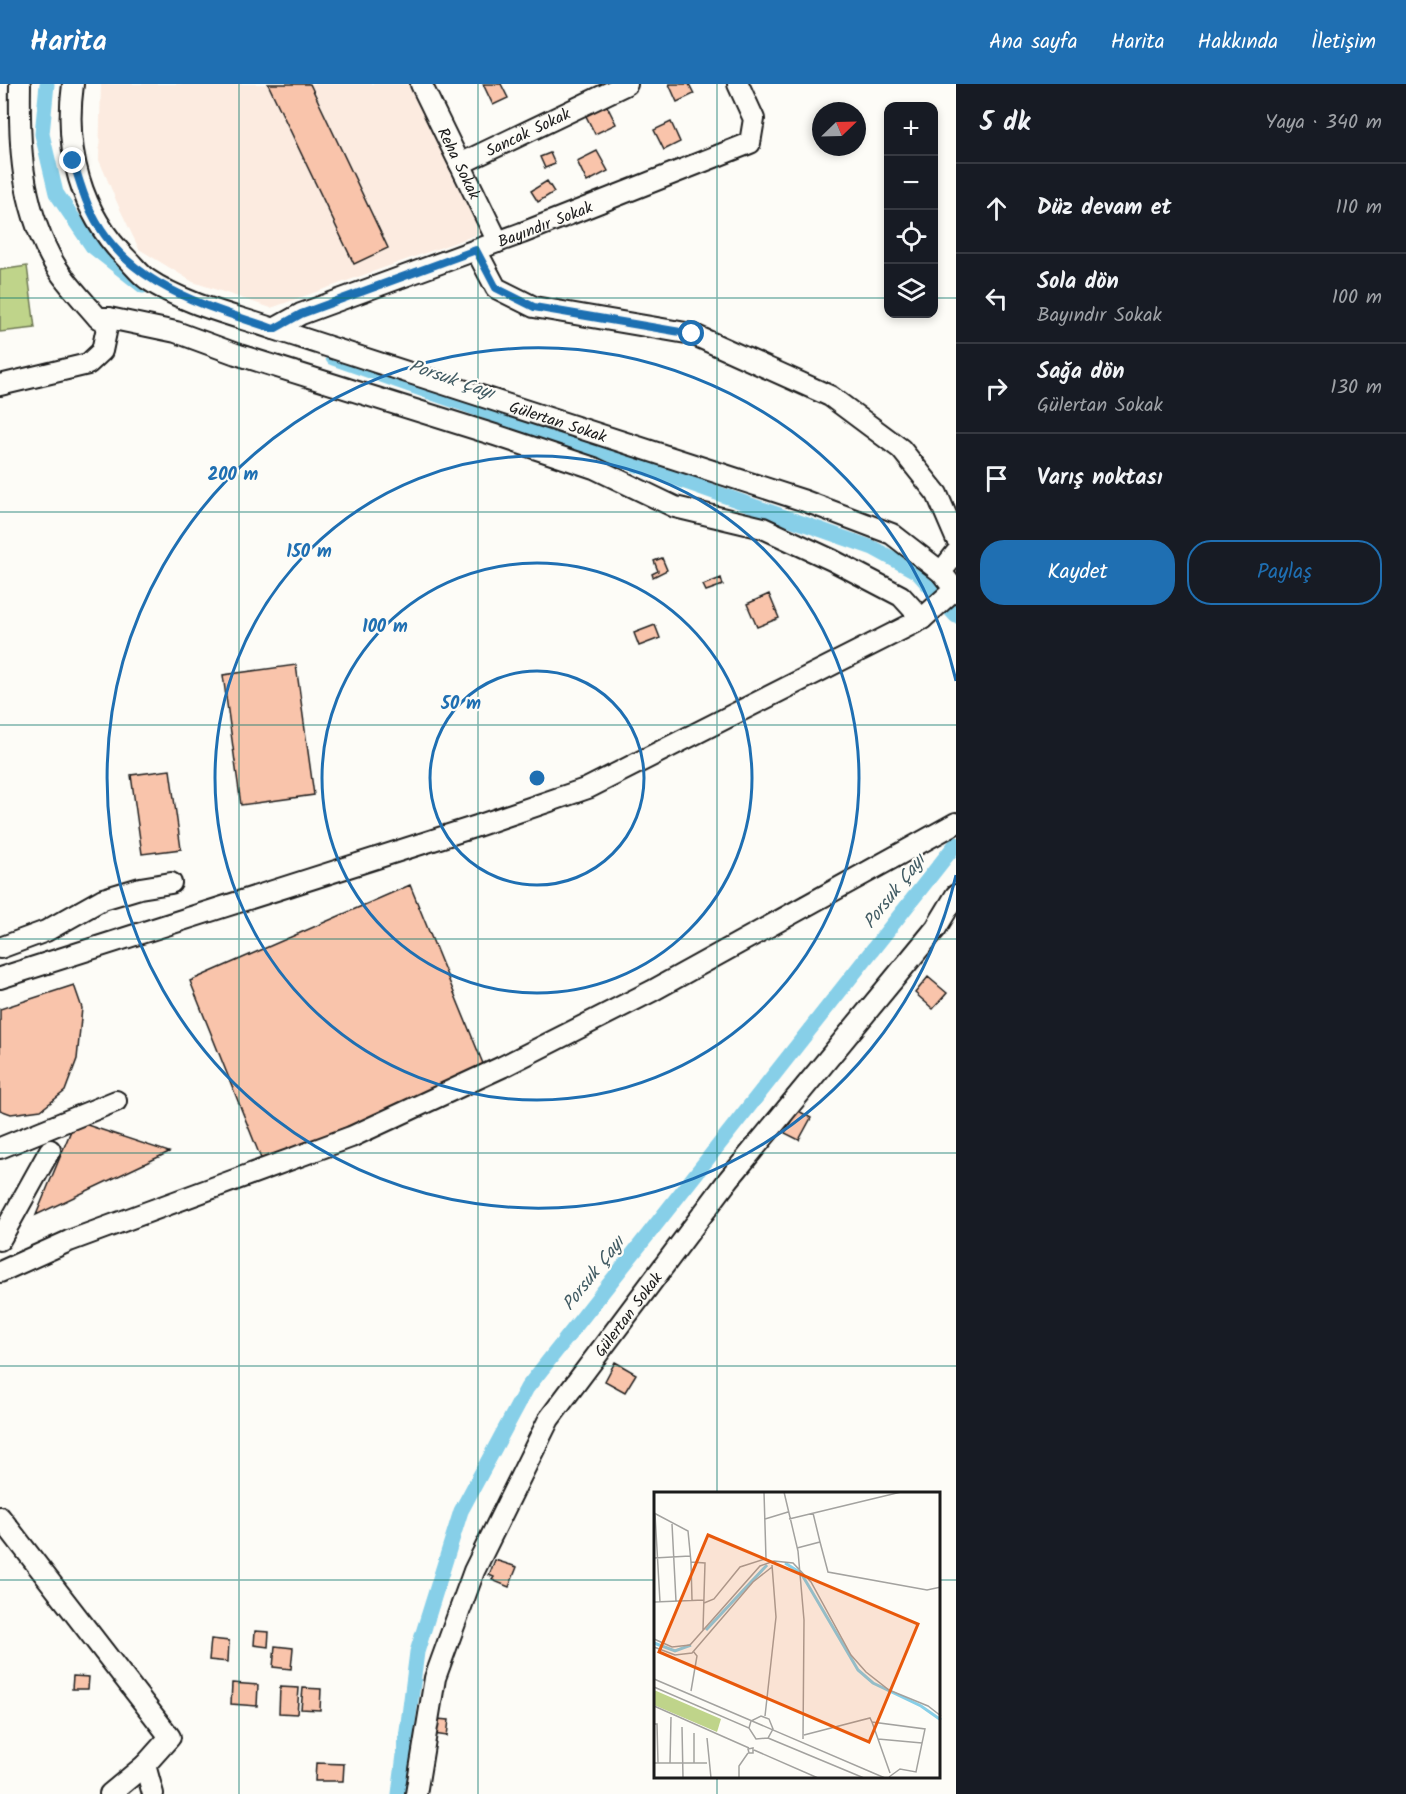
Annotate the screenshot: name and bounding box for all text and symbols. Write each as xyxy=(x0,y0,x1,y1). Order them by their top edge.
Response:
text: Harita xyxy=(30,20,107,65)
text: Ana sayfa xyxy=(989,26,1078,59)
text: Harita xyxy=(1111,26,1165,59)
text: Hakkında xyxy=(1198,26,1278,59)
text: İletişim xyxy=(1311,26,1376,59)
street label: Sancak Sokak xyxy=(482,102,575,164)
north arrow xyxy=(812,102,866,156)
map controls xyxy=(884,102,938,318)
button: + xyxy=(884,102,938,156)
text: 5 dk xyxy=(980,102,1030,144)
text: Yaya · 340 m xyxy=(1265,107,1382,139)
street label: Reha Sokak xyxy=(430,124,487,204)
route end xyxy=(59,147,85,173)
button: − xyxy=(884,156,938,210)
text: Düz devam et xyxy=(1037,191,1171,226)
icon: ahead xyxy=(980,192,1013,225)
text: 110 m xyxy=(1336,192,1382,224)
street label: Bayındır Sokak xyxy=(494,195,597,255)
button: locate xyxy=(884,210,938,264)
button: layers xyxy=(884,264,938,318)
text: Sola dön xyxy=(1037,265,1119,300)
icon: left xyxy=(980,282,1013,315)
text: 100 m xyxy=(1332,282,1382,314)
text: Bayındır Sokak xyxy=(1037,300,1162,332)
route start xyxy=(678,320,704,346)
water label: Porsuk Çayı xyxy=(405,352,499,409)
text: Sağa dön xyxy=(1037,355,1124,390)
icon: right xyxy=(980,372,1013,405)
text: 130 m xyxy=(1330,372,1382,404)
text: Gülertan Sokak xyxy=(1037,390,1163,422)
street label: Gülertan Sokak xyxy=(506,395,610,450)
text: 200 m xyxy=(208,461,259,490)
text: Varış noktası xyxy=(1037,461,1163,496)
icon: arrive xyxy=(980,462,1013,495)
text: 150 m xyxy=(286,538,332,567)
button: Kaydet xyxy=(980,540,1175,605)
button: Paylaş xyxy=(1187,540,1382,605)
text: 100 m xyxy=(362,613,408,642)
text: 50 m xyxy=(440,690,481,719)
centre of rings xyxy=(527,768,547,788)
water label: Porsuk Çayı xyxy=(857,847,935,936)
water label: Porsuk Çayı xyxy=(556,1229,634,1318)
street label: Gülertan Sokak xyxy=(589,1267,669,1363)
inset map xyxy=(654,1492,941,1779)

